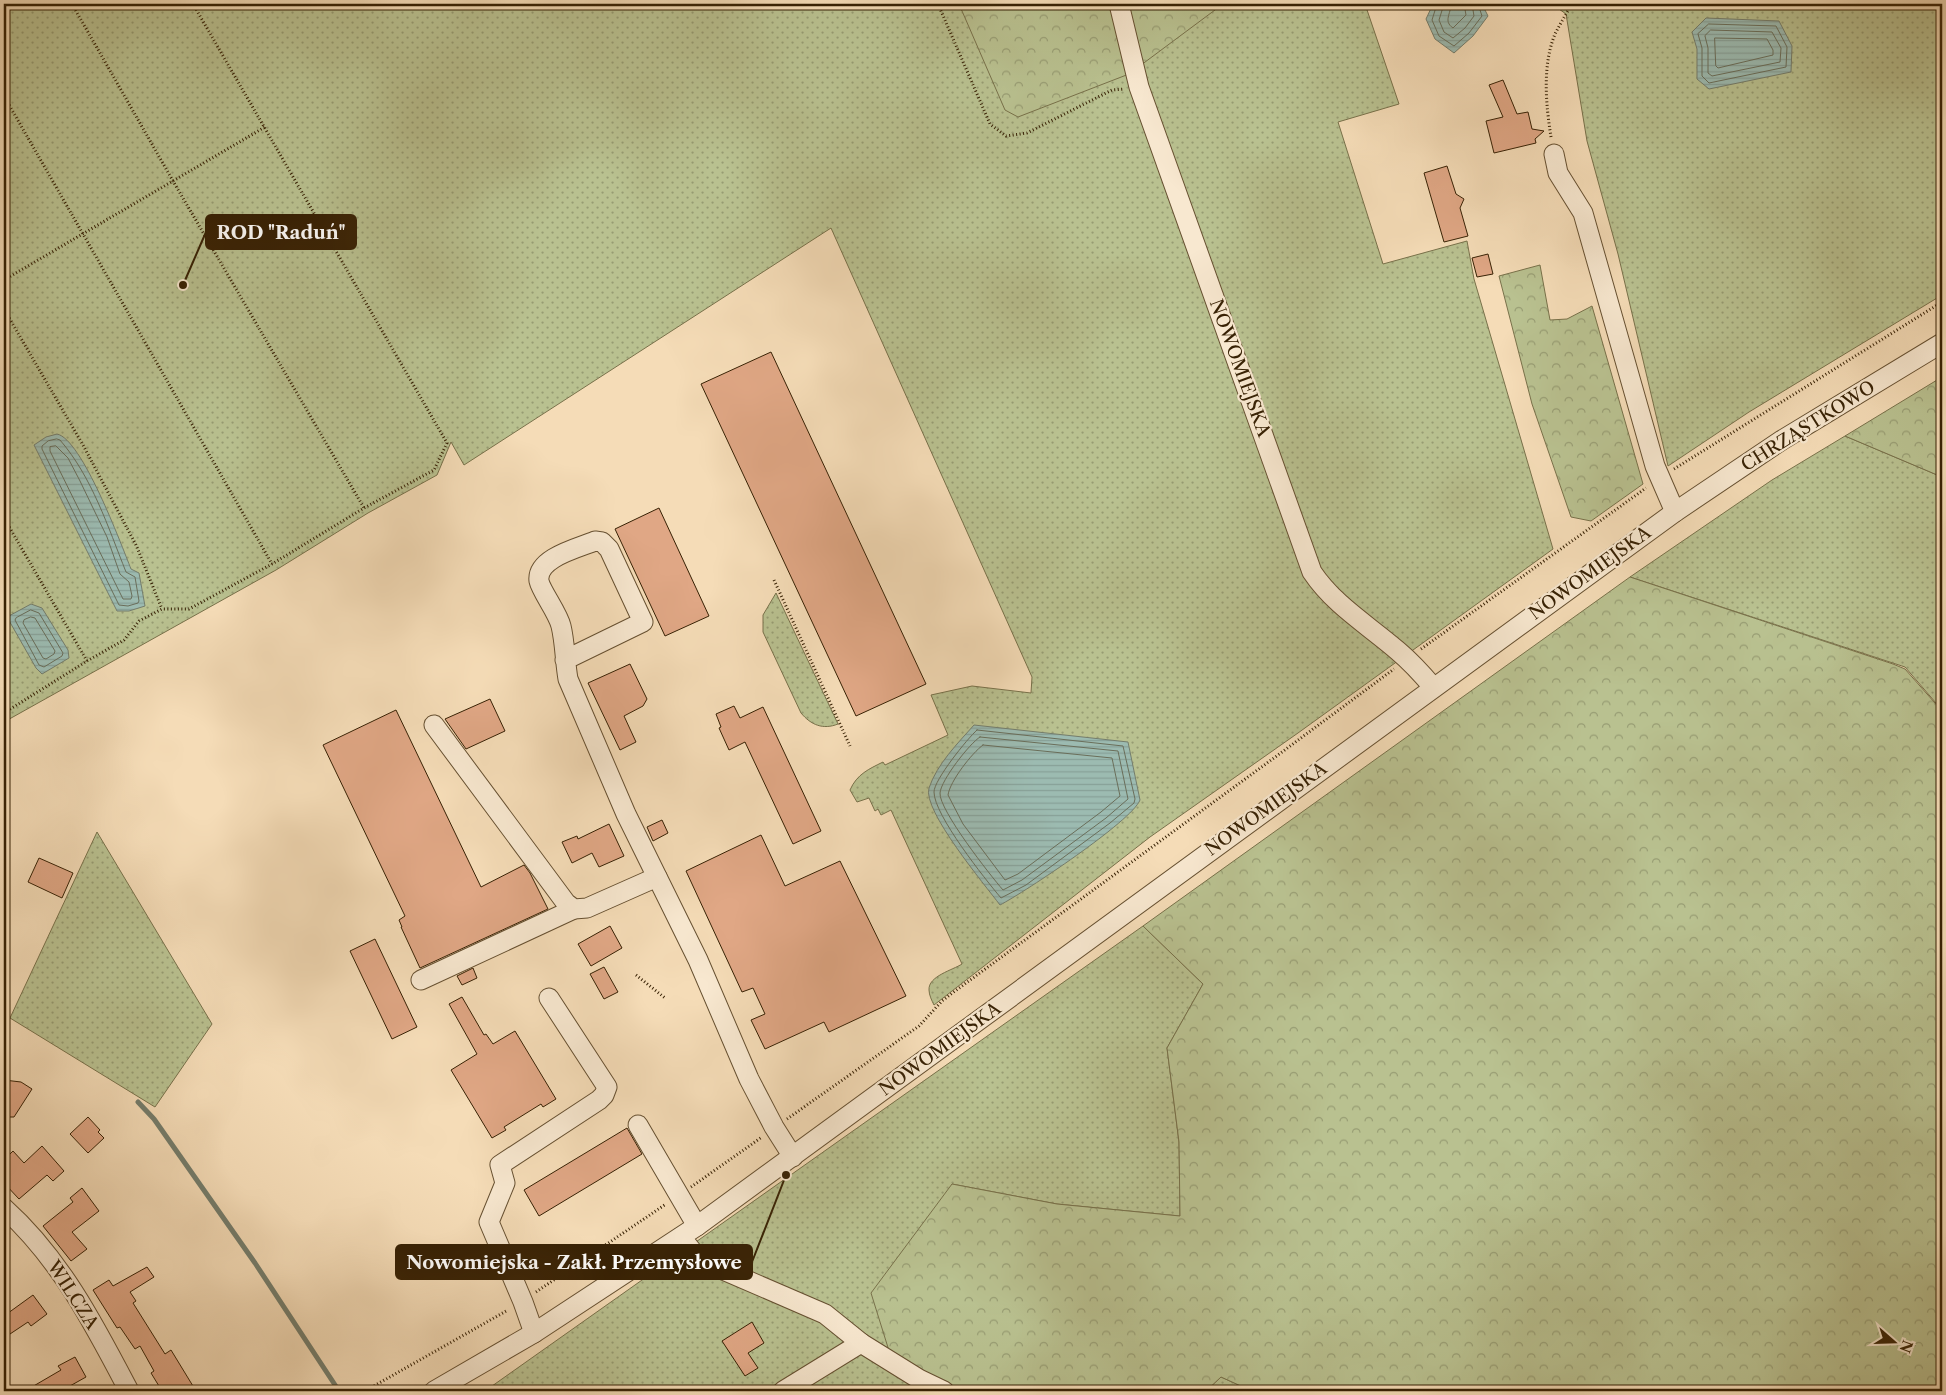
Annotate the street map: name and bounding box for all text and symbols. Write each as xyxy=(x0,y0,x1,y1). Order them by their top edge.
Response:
callout: ROD "Raduń" xyxy=(206,215,356,249)
text: ROD "Raduń" xyxy=(216,221,346,244)
street label: NOWOMIEJSKA xyxy=(1205,296,1275,441)
street label: CHRZĄSTKOWO xyxy=(1737,376,1879,476)
street label: NOWOMIEJSKA xyxy=(1525,521,1656,625)
street label: NOWOMIEJSKA xyxy=(1201,757,1332,861)
street label: NOWOMIEJSKA xyxy=(875,997,1006,1101)
callout: Nowomiejska - Zakł. Przemysłowe xyxy=(396,1245,752,1279)
text: Nowomiejska - Zakł. Przemysłowe xyxy=(406,1251,742,1274)
street label: WILCZA xyxy=(42,1256,104,1334)
north arrow xyxy=(1868,1318,1918,1368)
text: N xyxy=(1896,1338,1917,1355)

